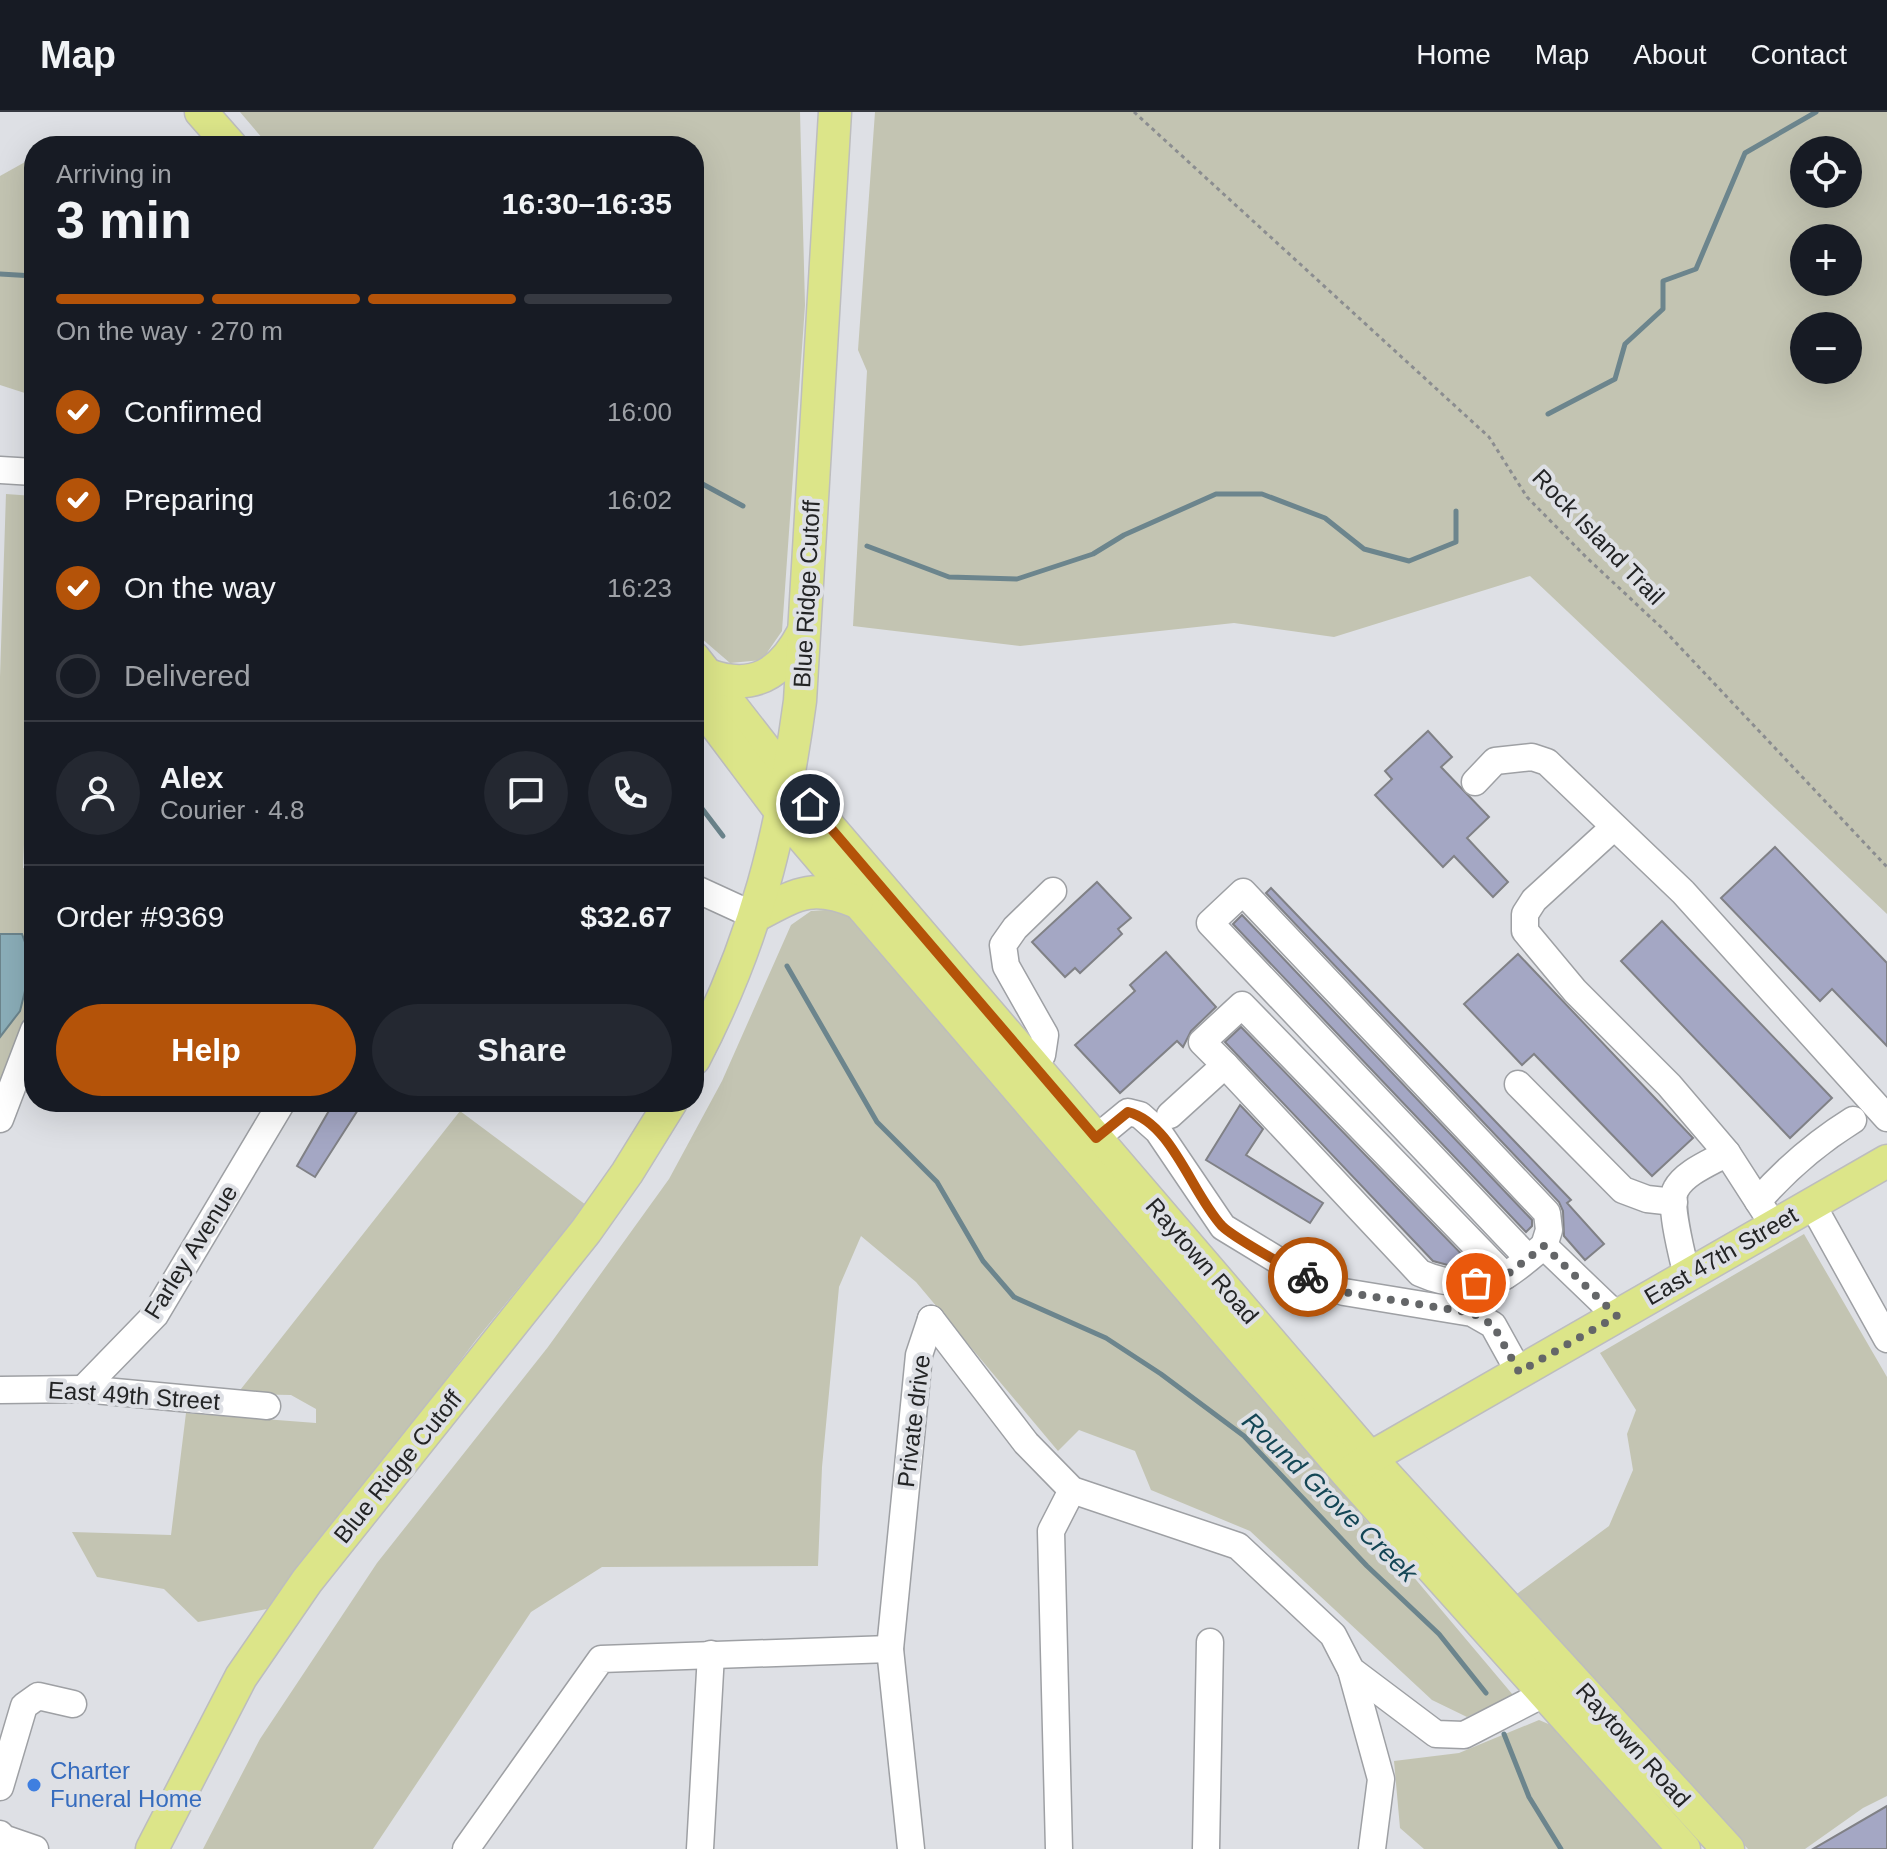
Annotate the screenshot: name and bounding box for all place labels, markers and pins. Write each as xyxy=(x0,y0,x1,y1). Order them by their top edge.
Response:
pin xyxy=(776,770,844,838)
pin xyxy=(1442,1249,1510,1317)
place label: Charter Funeral Home xyxy=(50,1757,202,1812)
marker: Charter Funeral Home xyxy=(25,1776,43,1794)

